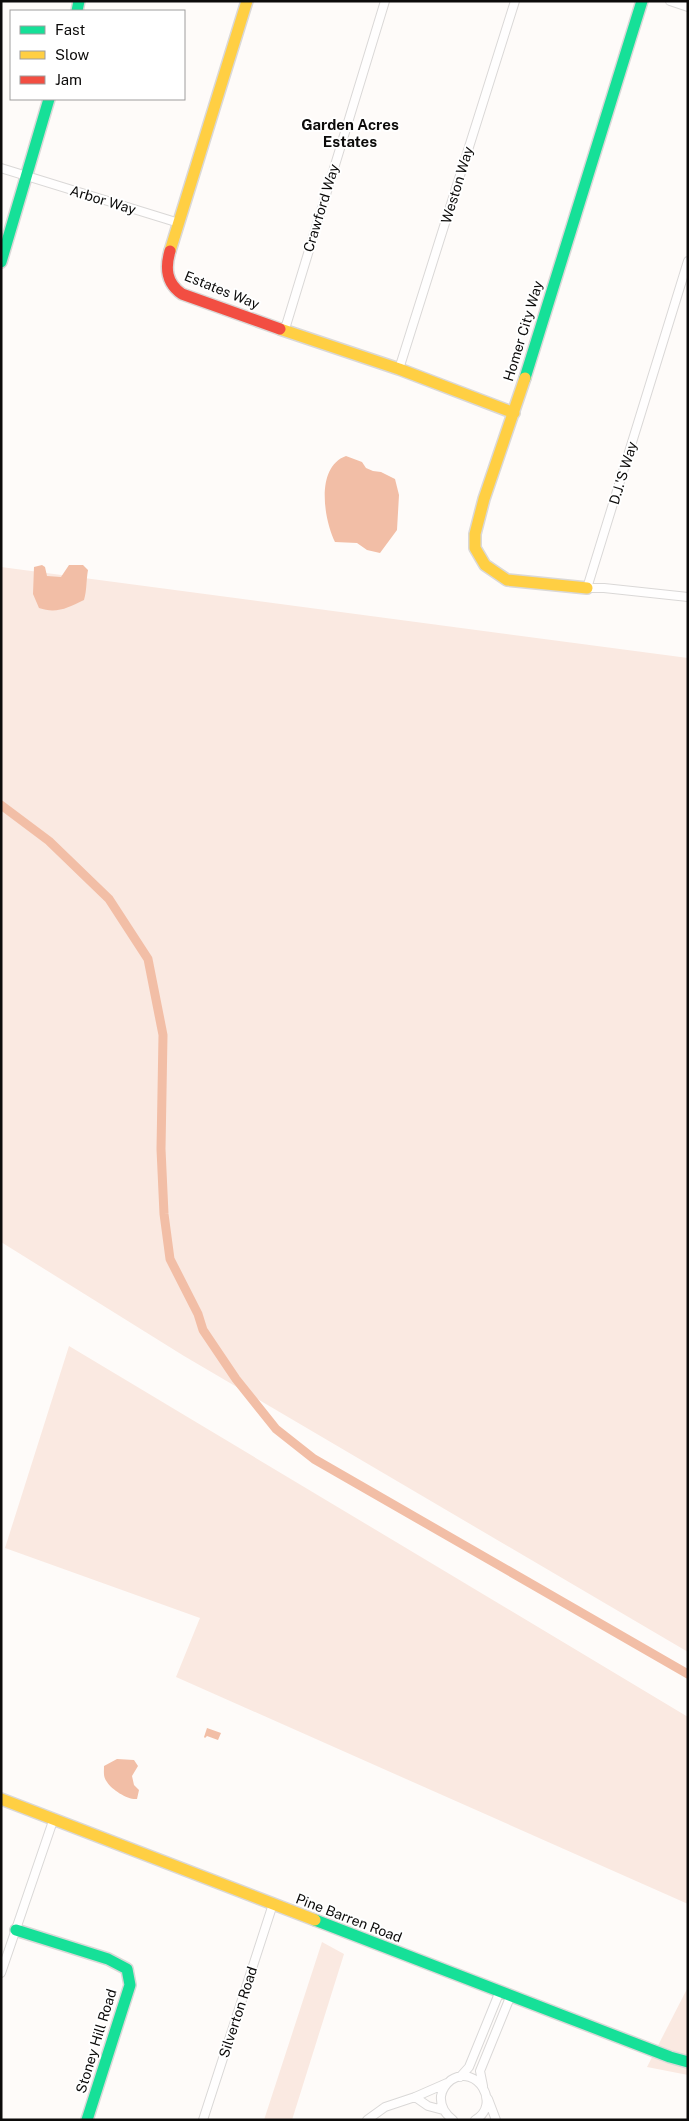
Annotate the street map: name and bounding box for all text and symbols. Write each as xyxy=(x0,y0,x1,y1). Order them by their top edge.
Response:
legend xyxy=(10,10,185,100)
text: Fast xyxy=(55,21,85,38)
text: Slow xyxy=(55,46,90,63)
text: Jam xyxy=(55,71,82,88)
district label: Garden Acres Estates xyxy=(301,116,399,150)
street label: Weston Way xyxy=(438,144,476,225)
street label: Crawford Way xyxy=(300,162,342,254)
street label: Arbor Way xyxy=(68,182,138,218)
street label: Estates Way xyxy=(182,268,262,312)
street label: Homer City Way xyxy=(500,278,546,383)
street label: D.J.'S Way xyxy=(606,439,640,506)
street label: Pine Barren Road xyxy=(294,1890,404,1946)
street label: Silverton Road xyxy=(216,1964,260,2060)
street label: Stoney Hill Road xyxy=(73,1987,119,2095)

